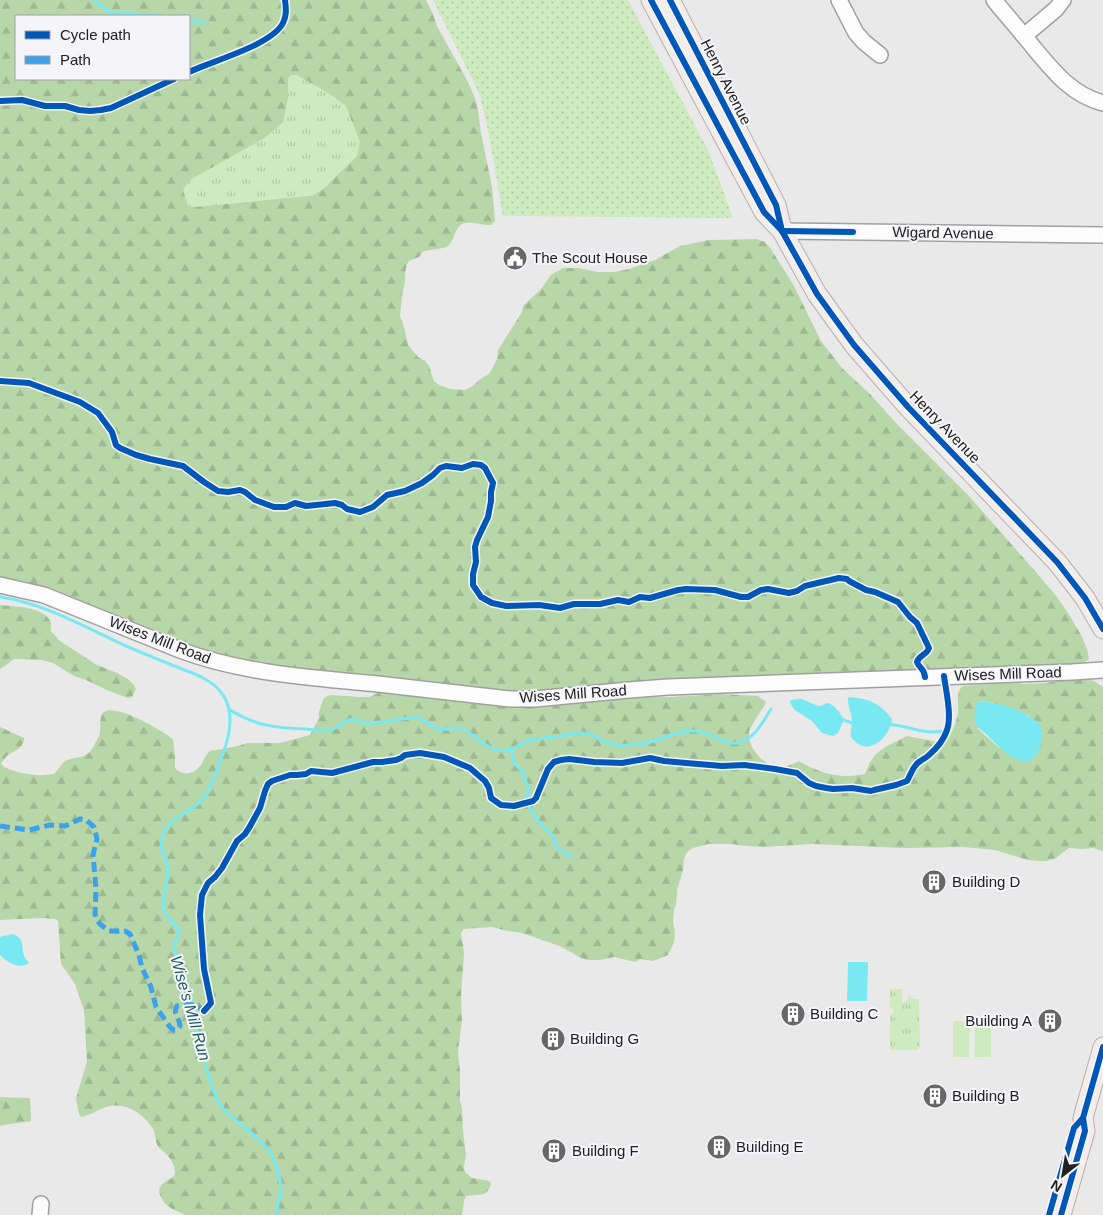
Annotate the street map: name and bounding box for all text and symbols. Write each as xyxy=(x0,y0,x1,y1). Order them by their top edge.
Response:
legend xyxy=(15,15,190,80)
text: Cycle path xyxy=(60,26,131,43)
street label: Henry Avenue xyxy=(698,36,755,127)
text: Path xyxy=(60,51,91,68)
street label: Wigard Avenue xyxy=(892,223,994,242)
public building icon: The Scout House xyxy=(502,245,528,271)
place label: The Scout House xyxy=(532,249,648,266)
street label: Henry Avenue xyxy=(907,387,984,466)
street label: Wises Mill Road xyxy=(107,612,213,667)
street label: Wises Mill Road xyxy=(954,663,1062,684)
street label: Wises Mill Road xyxy=(519,681,627,706)
building icon: Building D xyxy=(921,869,947,895)
place label: Building D xyxy=(952,873,1021,890)
water label: Wise's Mill Run xyxy=(167,954,214,1063)
building icon: Building C xyxy=(780,1001,806,1027)
place label: Building C xyxy=(810,1005,879,1022)
building icon: Building A xyxy=(1037,1008,1063,1034)
place label: Building A xyxy=(965,1012,1032,1029)
building icon: Building G xyxy=(540,1026,566,1052)
place label: Building G xyxy=(570,1030,639,1047)
building icon: Building B xyxy=(922,1083,948,1109)
place label: Building B xyxy=(952,1087,1020,1104)
building icon: Building E xyxy=(706,1134,732,1160)
building icon: Building F xyxy=(541,1138,567,1164)
place label: Building E xyxy=(736,1138,804,1155)
place label: Building F xyxy=(572,1142,639,1159)
north arrow xyxy=(1038,1150,1088,1200)
text: N xyxy=(1048,1177,1065,1196)

